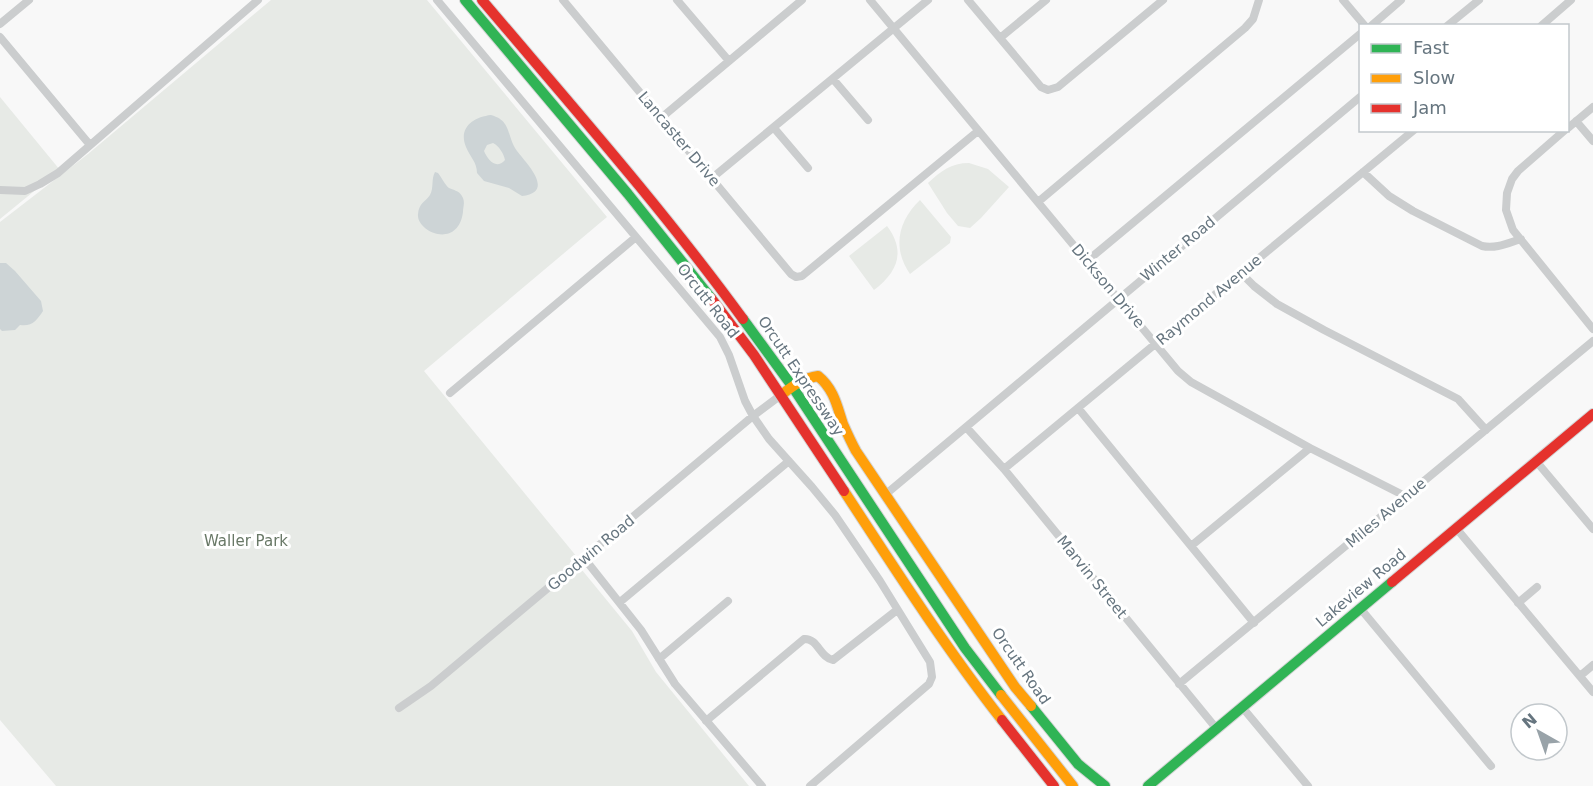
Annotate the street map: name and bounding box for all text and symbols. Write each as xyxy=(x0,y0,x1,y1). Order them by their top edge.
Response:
legend xyxy=(1359,24,1569,132)
text: Fast xyxy=(1413,37,1449,58)
text: Slow xyxy=(1413,67,1455,88)
street label: Lancaster Drive xyxy=(634,88,724,190)
text: Jam xyxy=(1412,97,1447,118)
street label: Winter Road xyxy=(1137,213,1219,285)
street label: Dickson Drive xyxy=(1068,240,1148,332)
street label: Raymond Avenue xyxy=(1153,251,1265,349)
street label: Orcutt Road xyxy=(673,260,743,342)
street label: Orcutt Expressway xyxy=(754,313,848,440)
street label: Miles Avenue xyxy=(1342,474,1430,552)
street label: Goodwin Road xyxy=(544,511,638,595)
park label: Waller Park xyxy=(204,532,288,550)
street label: Marvin Street xyxy=(1053,532,1131,622)
street label: Lakeview Road xyxy=(1312,545,1410,631)
street label: Orcutt Road xyxy=(988,624,1054,708)
north arrow xyxy=(1509,702,1569,762)
text: N xyxy=(1518,709,1541,732)

